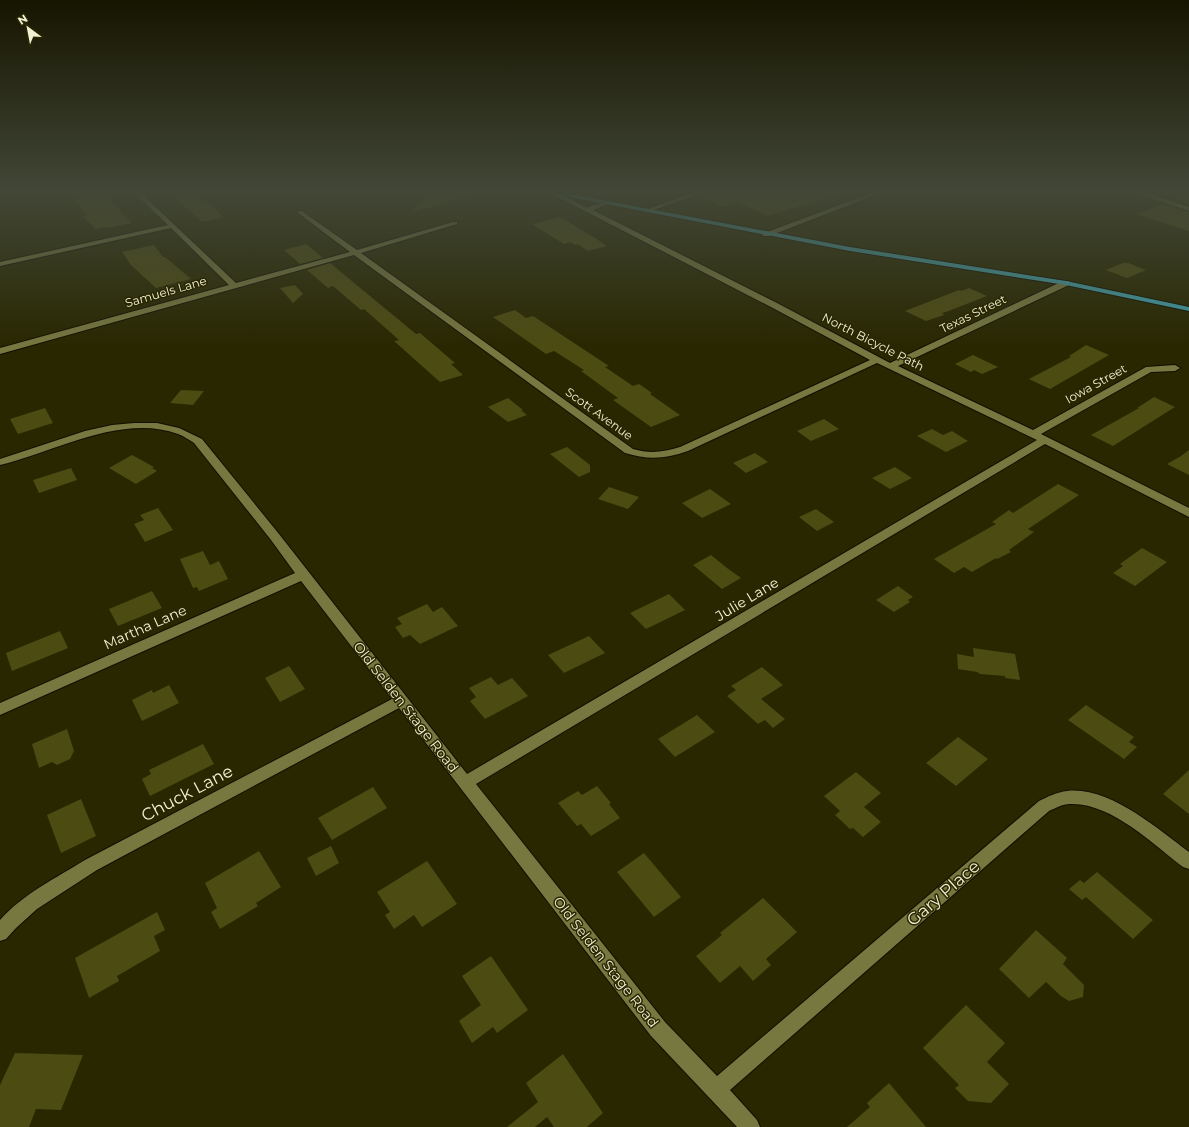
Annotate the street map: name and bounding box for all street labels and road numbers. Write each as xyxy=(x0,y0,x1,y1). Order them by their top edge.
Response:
street label: Samuels Lane xyxy=(123,273,208,310)
street label: Texas Street xyxy=(937,291,1009,336)
street label: North Bicycle Path xyxy=(820,309,927,374)
street label: Iowa Street xyxy=(1062,361,1129,407)
street label: Scott Avenue xyxy=(563,384,636,443)
street label: Julie Lane xyxy=(711,573,782,625)
street label: Martha Lane xyxy=(101,601,189,653)
street label: Old Selden Stage Road xyxy=(349,638,463,776)
street label: Chuck Lane xyxy=(138,760,236,826)
street label: Gary Place xyxy=(902,856,984,930)
street label: Old Selden Stage Road xyxy=(549,893,663,1031)

